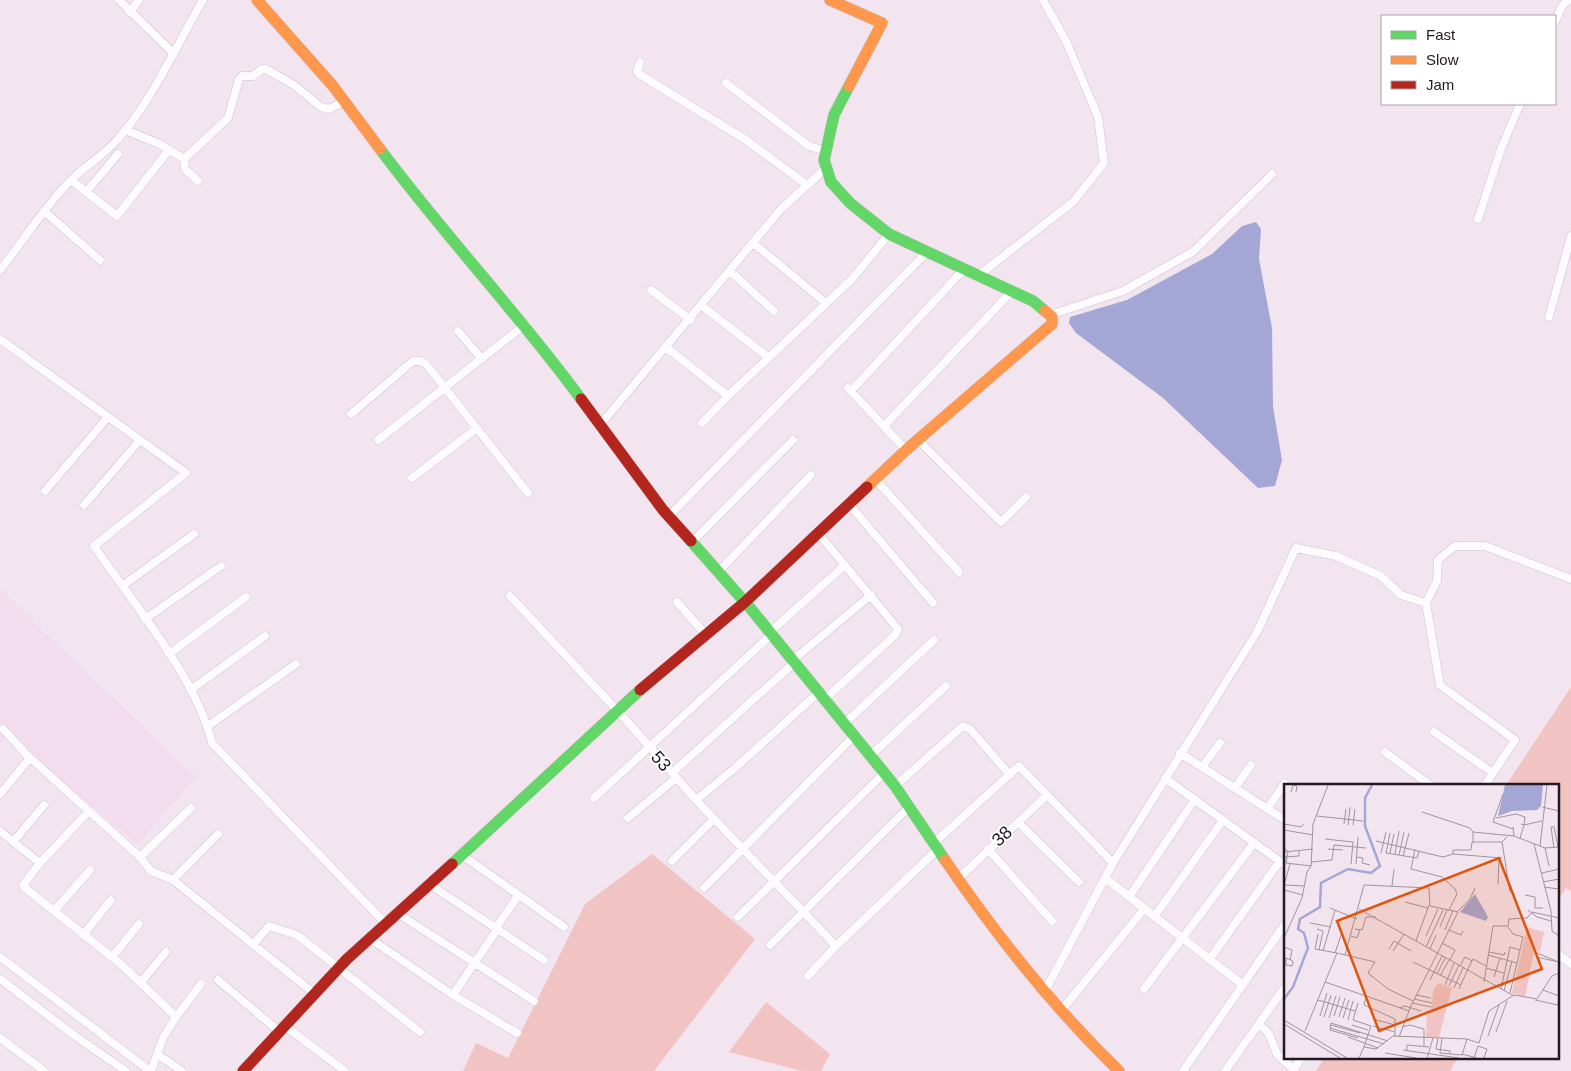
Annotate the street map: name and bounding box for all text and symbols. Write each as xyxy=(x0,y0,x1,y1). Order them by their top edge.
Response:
legend xyxy=(1381,15,1556,105)
text: Fast xyxy=(1426,26,1456,43)
text: Slow xyxy=(1426,51,1459,68)
text: Jam xyxy=(1426,76,1454,93)
street label: 53 xyxy=(647,747,675,775)
inset map xyxy=(1284,784,1558,1058)
street label: 38 xyxy=(988,822,1016,850)

